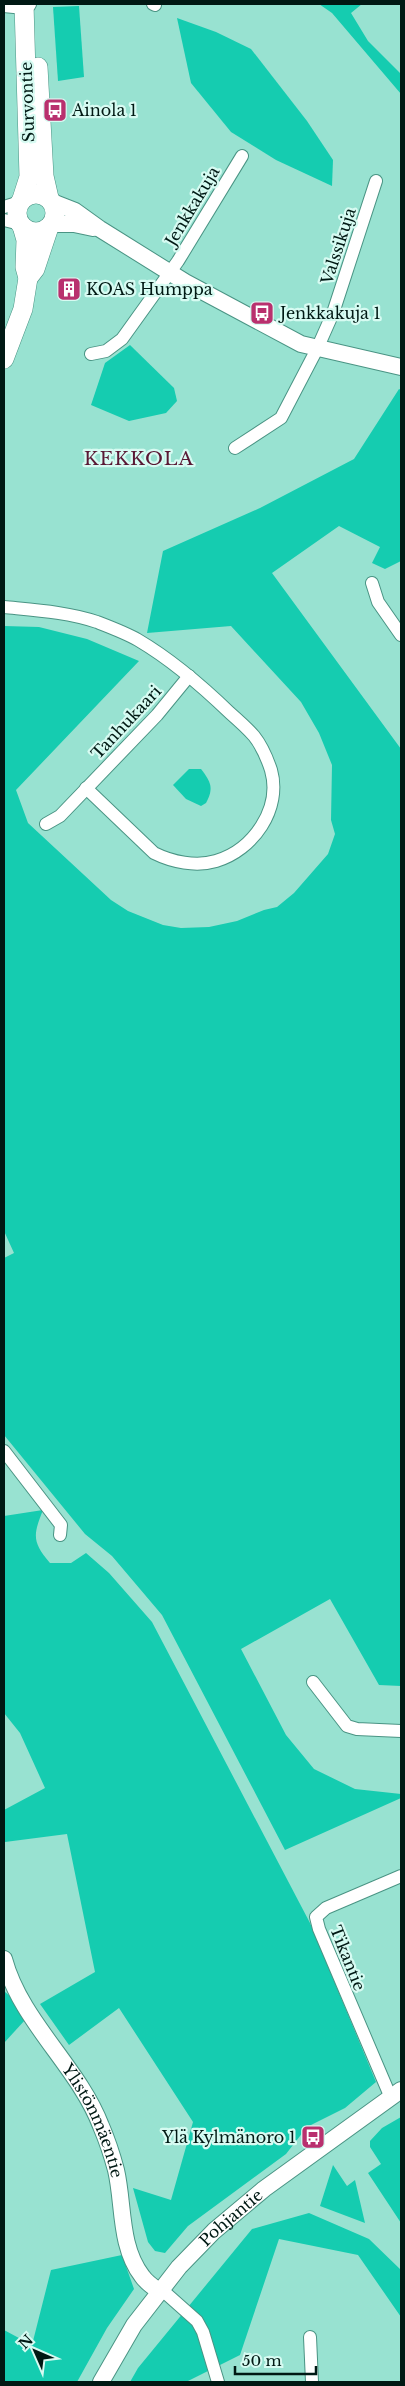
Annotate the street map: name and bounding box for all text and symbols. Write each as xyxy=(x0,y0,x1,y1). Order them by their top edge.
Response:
street label: Survontie xyxy=(16,62,38,142)
bus stop icon: Ainola 1 xyxy=(42,97,68,123)
place label: Ainola 1 xyxy=(71,100,137,120)
street label: Jenkkakuja xyxy=(159,163,224,251)
street label: Valssikuja xyxy=(316,205,360,288)
building icon: KOAS Humppa xyxy=(56,276,82,302)
place label: KOAS Humppa xyxy=(86,279,213,299)
bus stop icon: Jenkkakuja 1 xyxy=(249,300,275,326)
place label: Jenkkakuja 1 xyxy=(278,303,381,323)
district label: KEKKOLA xyxy=(84,447,194,470)
street label: Tanhukaari xyxy=(87,681,166,763)
street label: Tikantie xyxy=(326,1923,370,1993)
street label: Ylistönmäentie xyxy=(57,2059,127,2180)
bus stop icon: Ylä Kylmänoro 1 xyxy=(300,2124,326,2150)
place label: Ylä Kylmänoro 1 xyxy=(161,2127,296,2147)
street label: Pohjantie xyxy=(195,2185,267,2250)
north arrow xyxy=(10,2326,60,2376)
text: N xyxy=(15,2331,37,2353)
scale bar xyxy=(235,2344,316,2376)
text: 50 m xyxy=(242,2351,282,2370)

